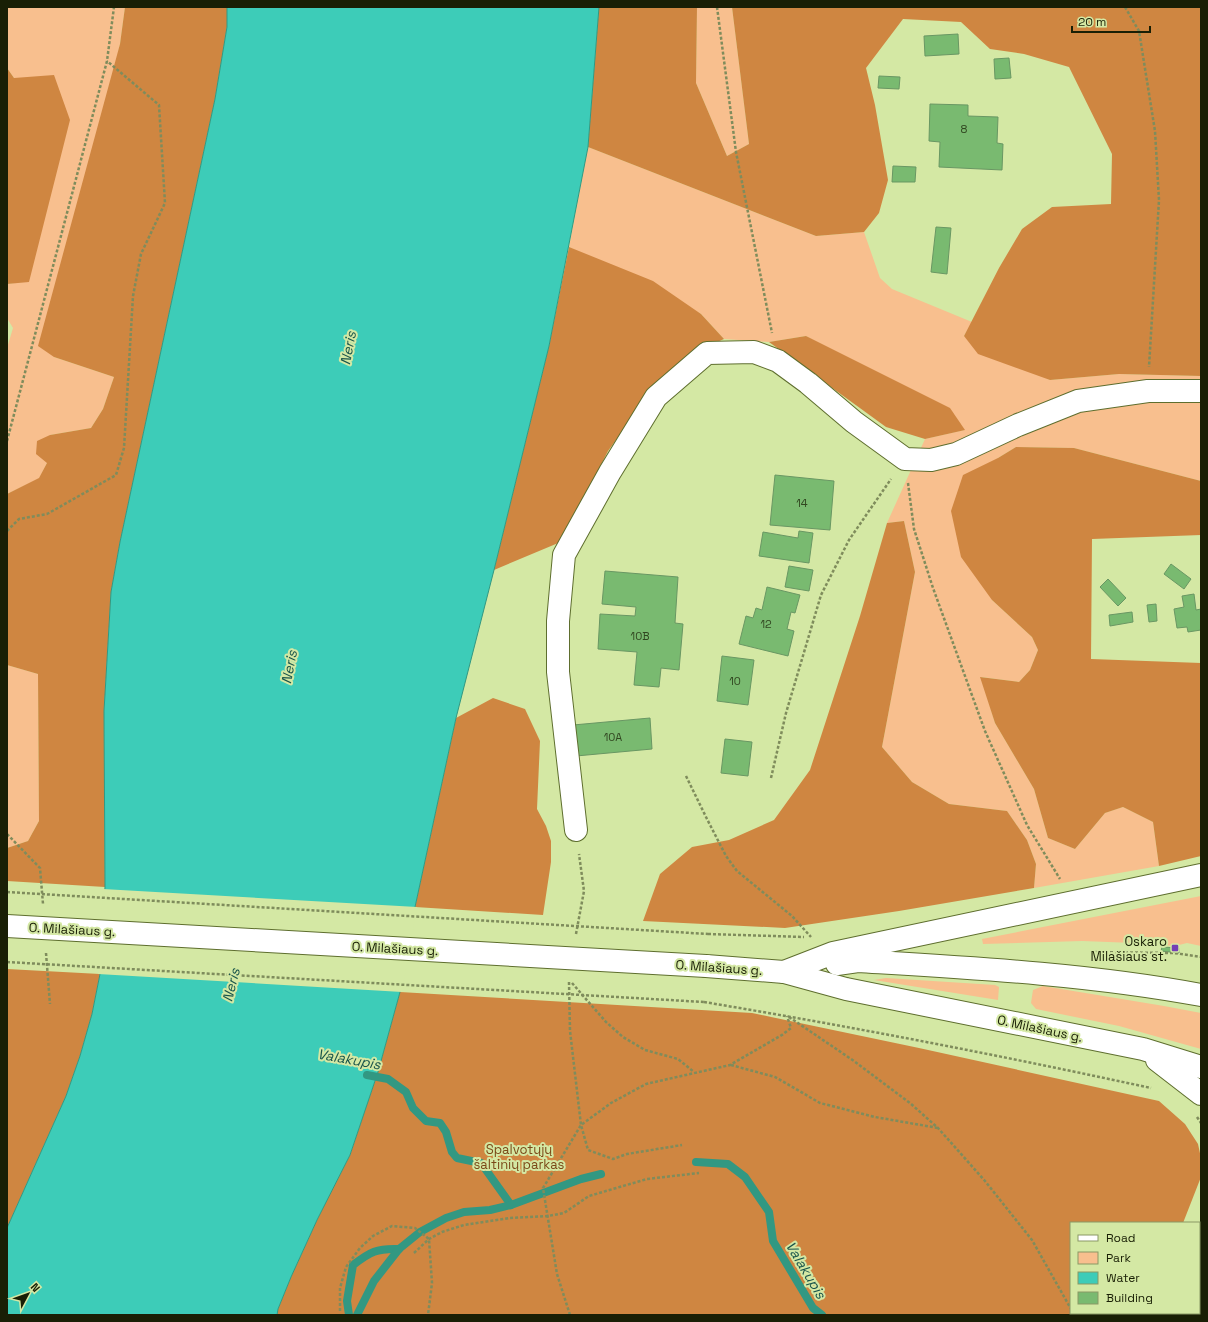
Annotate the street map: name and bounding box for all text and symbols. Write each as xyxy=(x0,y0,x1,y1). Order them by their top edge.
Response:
scale bar xyxy=(1072,8,1150,34)
text: 20 m xyxy=(1078,14,1106,30)
house number: 8 xyxy=(961,122,968,136)
water label: Neris xyxy=(336,329,360,366)
house number: 14 xyxy=(796,496,808,510)
house number: 12 xyxy=(760,617,772,631)
house number: 10B xyxy=(631,629,649,643)
water label: Neris xyxy=(277,648,301,685)
house number: 10 xyxy=(729,674,741,688)
house number: 10A xyxy=(604,730,622,744)
street label: O. Milašiaus g. xyxy=(28,919,116,940)
place label: Oskaro Milašiaus st. xyxy=(1090,933,1167,965)
street label: O. Milašiaus g. xyxy=(351,938,439,959)
marker: Oskaro Milašiaus st. xyxy=(1170,943,1180,953)
street label: O. Milašiaus g. xyxy=(675,956,763,979)
water label: Neris xyxy=(218,966,244,1004)
street label: O. Milašiaus g. xyxy=(996,1011,1084,1046)
water label: Valakupis xyxy=(316,1045,382,1073)
park label: Spalvotųjų šaltinių parkas xyxy=(474,1141,565,1173)
legend xyxy=(1070,1222,1200,1314)
text: Road xyxy=(1106,1230,1135,1246)
water label: Valakupis xyxy=(782,1238,830,1302)
text: Park xyxy=(1106,1250,1131,1266)
text: Water xyxy=(1106,1270,1140,1286)
north arrow xyxy=(8,1274,48,1314)
text: N xyxy=(28,1280,43,1295)
text: Building xyxy=(1106,1290,1153,1306)

